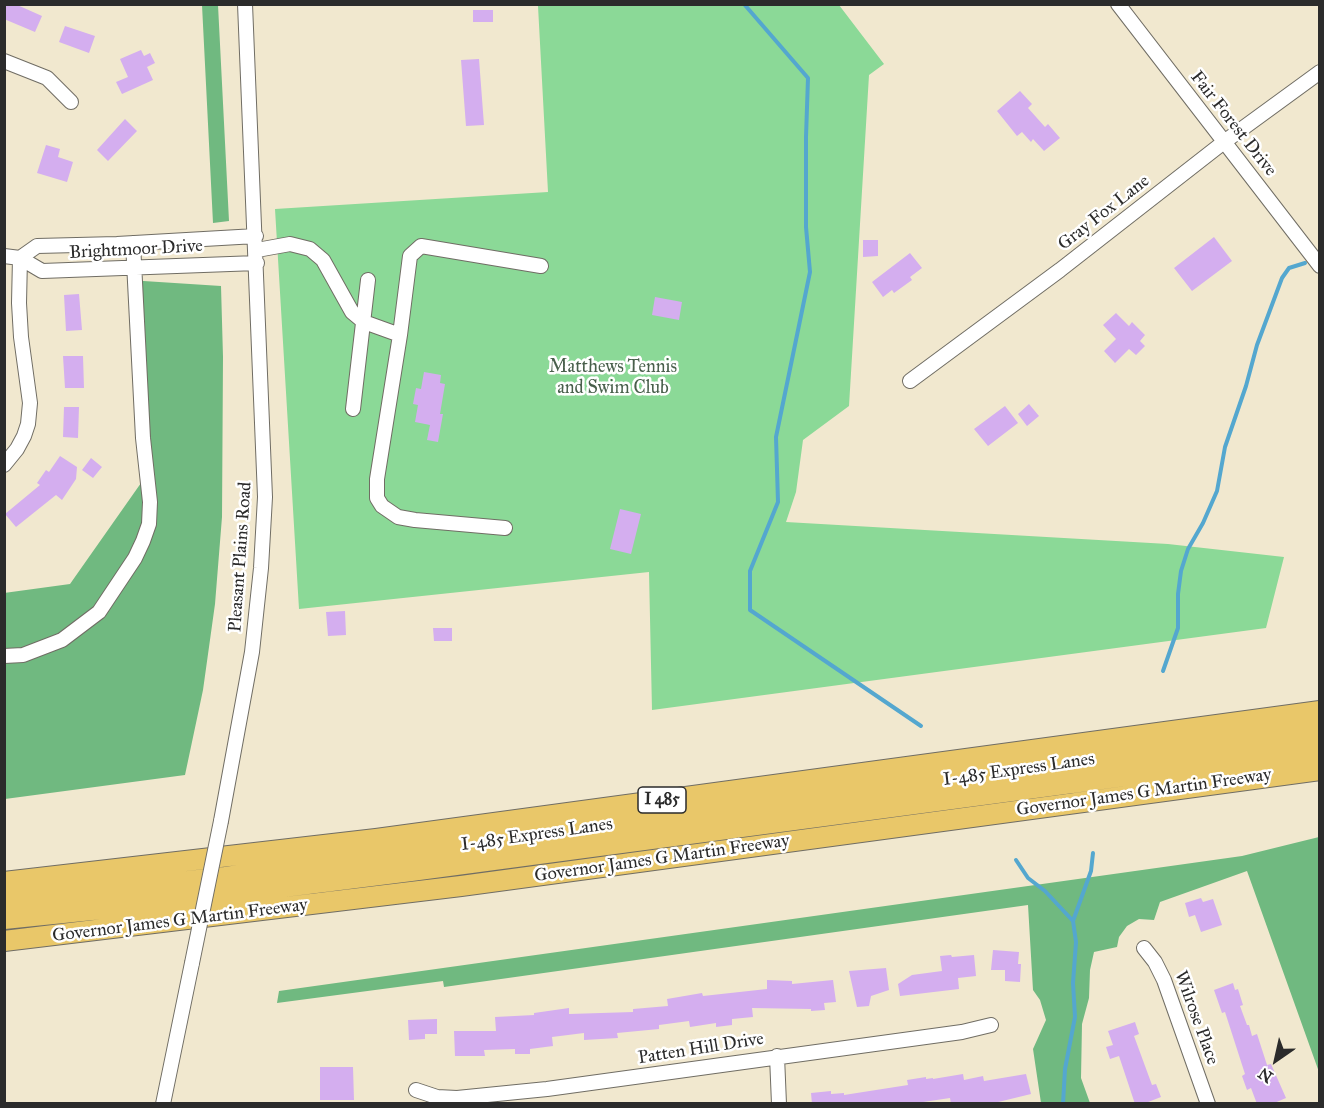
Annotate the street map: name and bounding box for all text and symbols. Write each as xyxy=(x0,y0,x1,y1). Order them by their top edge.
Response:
street label: Fair Forest Drive xyxy=(1185,67,1281,181)
street label: Gray Fox Lane xyxy=(1054,171,1154,255)
street label: Brightmoor Drive xyxy=(69,236,203,264)
park label: Matthews Tennis and Swim Club xyxy=(549,357,677,400)
street label: Pleasant Plains Road xyxy=(225,481,257,633)
street label: I-485 Express Lanes xyxy=(942,749,1096,791)
street label: Governor James G Martin Freeway xyxy=(1015,764,1273,822)
road number: I 485 xyxy=(638,787,686,813)
street label: I-485 Express Lanes xyxy=(460,814,614,856)
street label: Governor James G Martin Freeway xyxy=(533,830,791,888)
street label: Governor James G Martin Freeway xyxy=(51,895,309,947)
street label: Wilrose Place xyxy=(1169,968,1223,1068)
street label: Patten Hill Drive xyxy=(637,1028,765,1070)
north arrow xyxy=(1246,1030,1306,1090)
text: N xyxy=(1255,1064,1277,1087)

